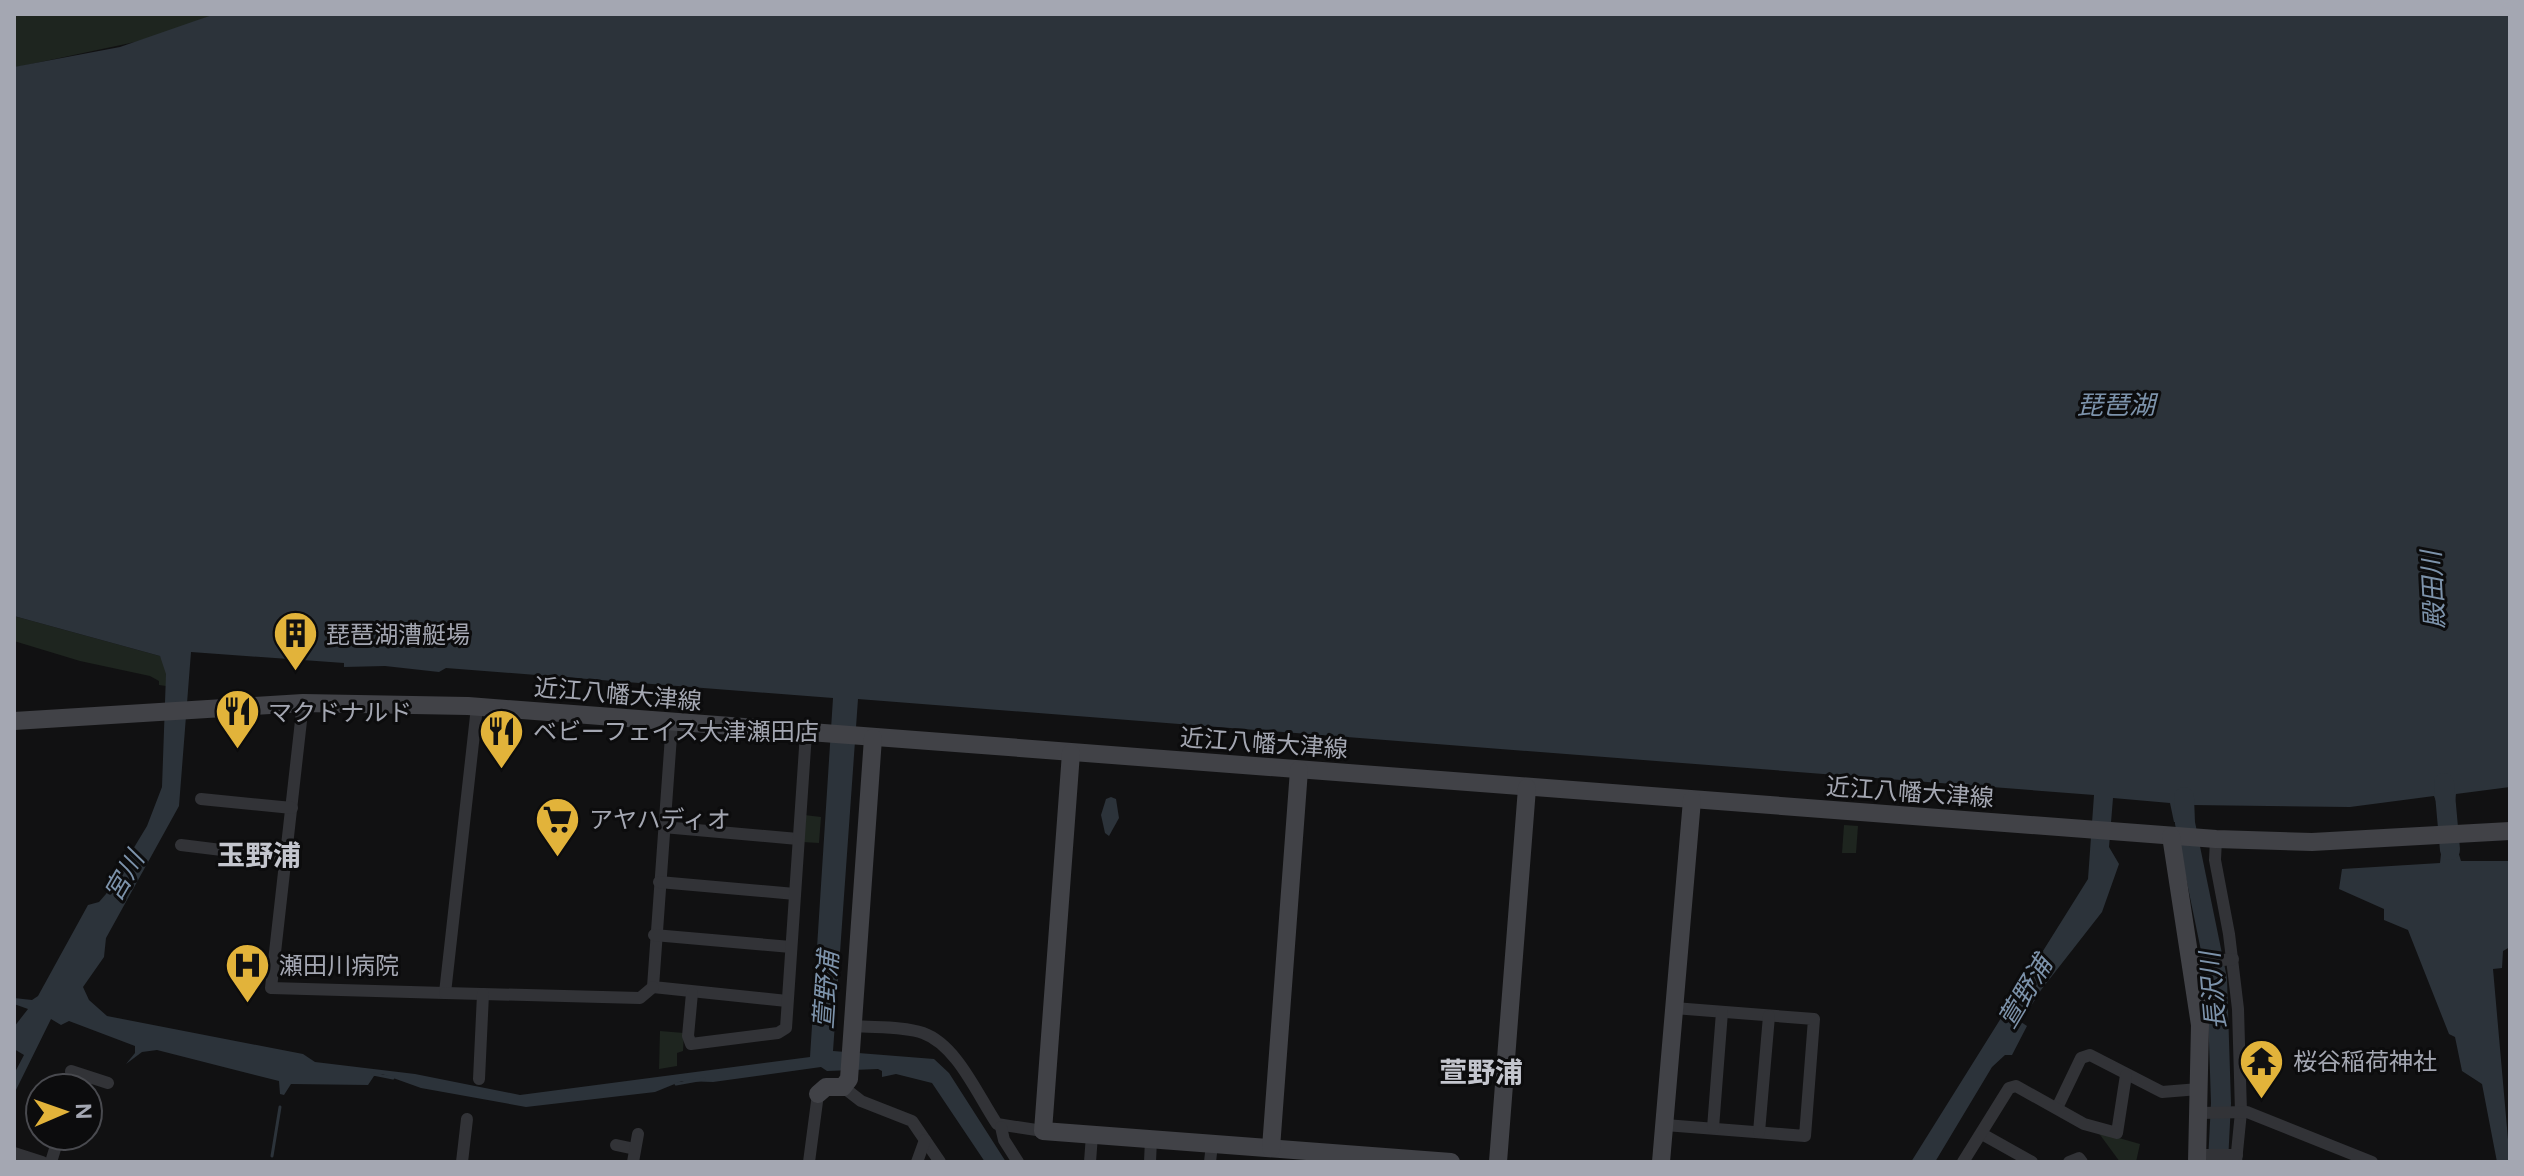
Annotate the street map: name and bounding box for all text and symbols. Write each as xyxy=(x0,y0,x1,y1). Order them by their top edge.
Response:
water label: 琵琶湖 xyxy=(2077,388,2159,422)
water label: 殿田川 xyxy=(2414,547,2452,630)
building icon: 琵琶湖漕艇場 xyxy=(271,610,319,673)
place label: 琵琶湖漕艇場 xyxy=(326,619,470,650)
street label: 近江八幡大津線 xyxy=(533,671,703,717)
restaurant icon: マクドナルド xyxy=(213,688,261,751)
place label: マクドナルド xyxy=(268,697,412,728)
restaurant icon: ベビーフェイス大津瀬田店 xyxy=(478,707,526,770)
place label: ベビーフェイス大津瀬田店 xyxy=(533,716,819,747)
street label: 近江八幡大津線 xyxy=(1179,722,1349,764)
street label: 近江八幡大津線 xyxy=(1825,771,1995,813)
supermarket icon: アヤハディオ xyxy=(534,795,582,858)
place label: アヤハディオ xyxy=(589,804,731,835)
district label: 玉野浦 xyxy=(217,837,301,874)
water label: 宮川 xyxy=(96,842,153,907)
hospital icon: 瀬田川病院 xyxy=(224,941,272,1004)
water label: 萱野浦 xyxy=(806,946,846,1030)
water label: 萱野浦 xyxy=(1990,946,2062,1034)
water label: 長沢川 xyxy=(2192,948,2233,1031)
place label: 瀬田川病院 xyxy=(279,950,399,981)
temple icon: 桜谷稲荷神社 xyxy=(2238,1037,2286,1100)
place label: 桜谷稲荷神社 xyxy=(2293,1046,2437,1077)
district label: 萱野浦 xyxy=(1439,1054,1523,1091)
north arrow xyxy=(24,1072,104,1152)
text: N xyxy=(69,1103,98,1120)

